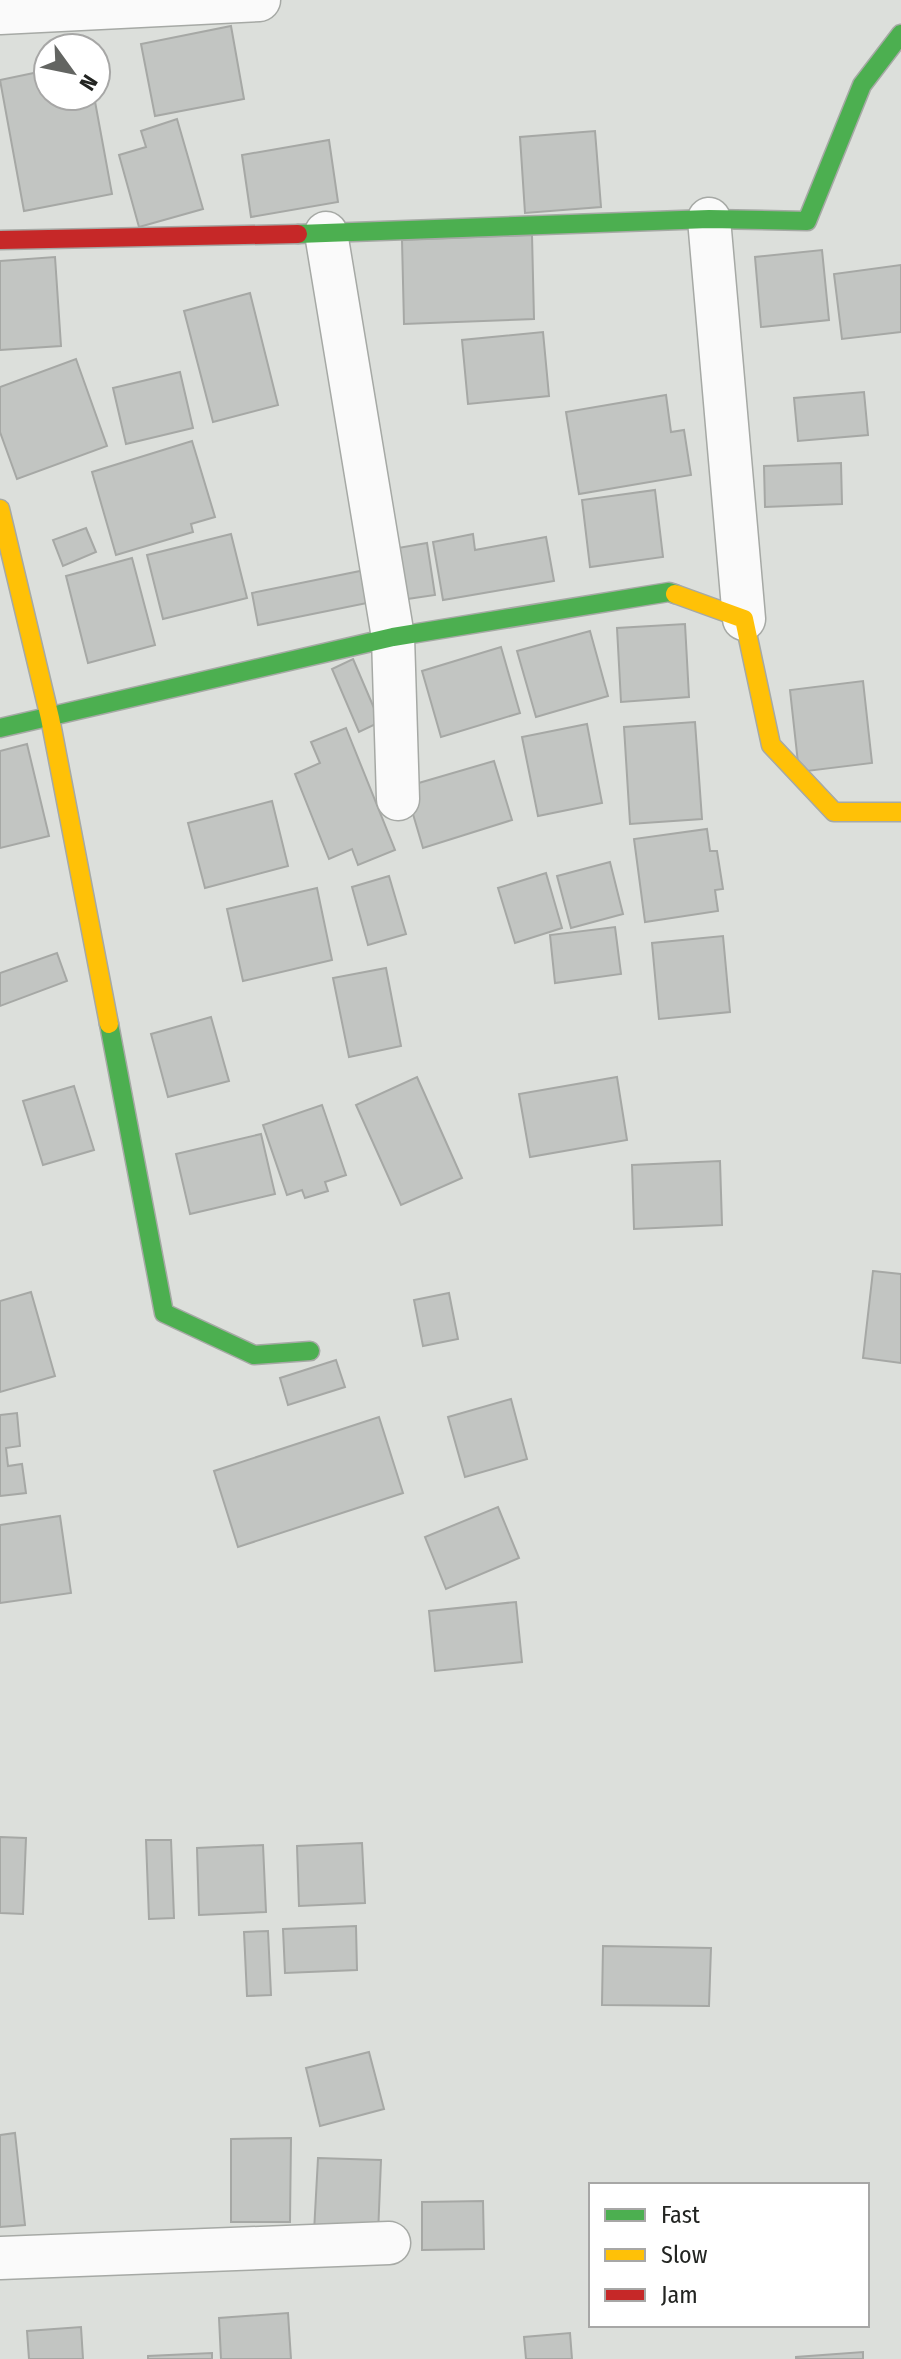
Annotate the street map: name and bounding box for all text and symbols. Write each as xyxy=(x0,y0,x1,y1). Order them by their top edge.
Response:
north arrow xyxy=(32,32,112,112)
text: N xyxy=(73,70,103,96)
legend xyxy=(589,2183,869,2327)
text: Fast xyxy=(661,2201,700,2229)
text: Slow xyxy=(661,2241,708,2269)
text: Jam xyxy=(661,2281,698,2309)

